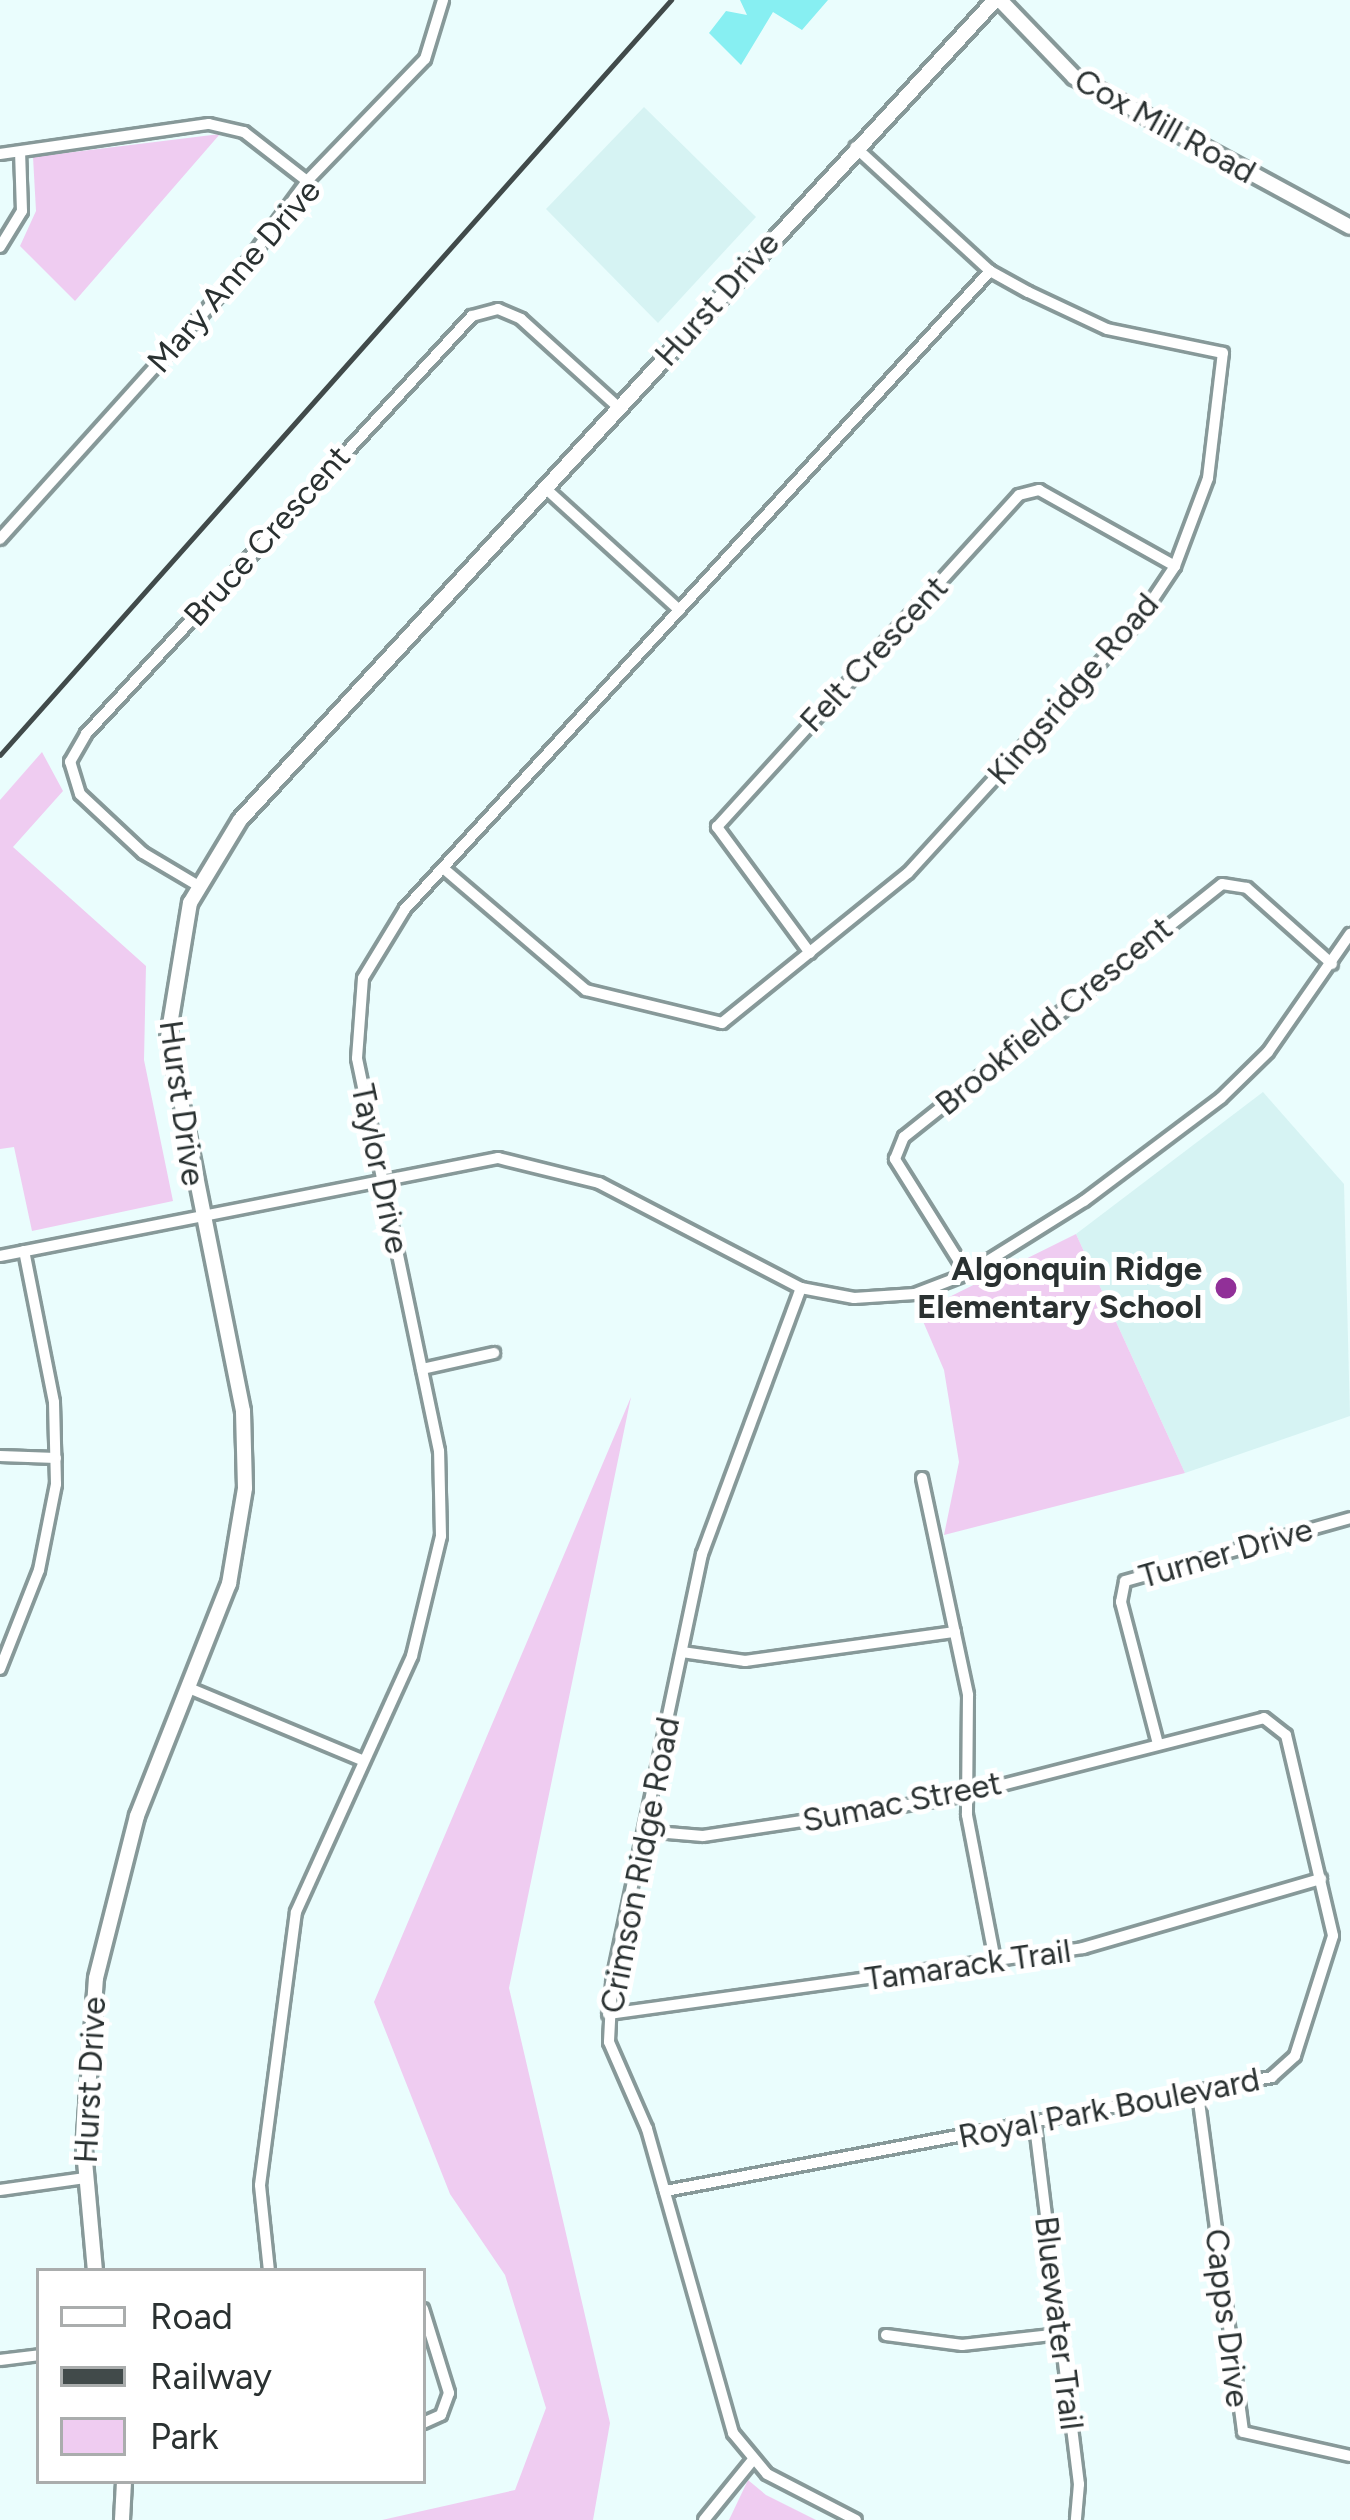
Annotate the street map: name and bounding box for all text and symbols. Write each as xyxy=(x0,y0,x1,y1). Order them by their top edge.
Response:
street label: Cox Mill Road xyxy=(1068,60,1262,192)
street label: Mary Anne Drive xyxy=(139,171,329,381)
street label: Hurst Drive xyxy=(647,224,787,374)
street label: Bruce Crescent xyxy=(176,438,358,634)
street label: Felt Crescent xyxy=(792,568,956,740)
street label: Kingsridge Road xyxy=(979,585,1167,793)
street label: Brookfield Crescent xyxy=(928,908,1180,1124)
street label: Hurst Drive xyxy=(151,1018,213,1188)
street label: Taylor Drive xyxy=(343,1081,417,1257)
place label: Algonquin Ridge Elementary School xyxy=(917,1249,1202,1327)
marker: Algonquin Ridge Elementary School xyxy=(1213,1275,1239,1301)
street label: Turner Drive xyxy=(1135,1509,1317,1597)
street label: Crimson Ridge Road xyxy=(592,1714,688,2016)
street label: Sumac Street xyxy=(799,1763,1005,1841)
street label: Tamarack Trail xyxy=(863,1931,1073,1999)
street label: Hurst Drive xyxy=(66,1996,114,2164)
street label: Royal Park Boulevard xyxy=(955,2059,1263,2157)
street label: Bluewater Trail xyxy=(1026,2214,1092,2432)
street label: Capps Drive xyxy=(1196,2227,1258,2409)
legend xyxy=(36,2268,426,2484)
text: Road xyxy=(150,2295,233,2338)
text: Railway xyxy=(150,2355,272,2398)
text: Park xyxy=(150,2415,218,2458)

